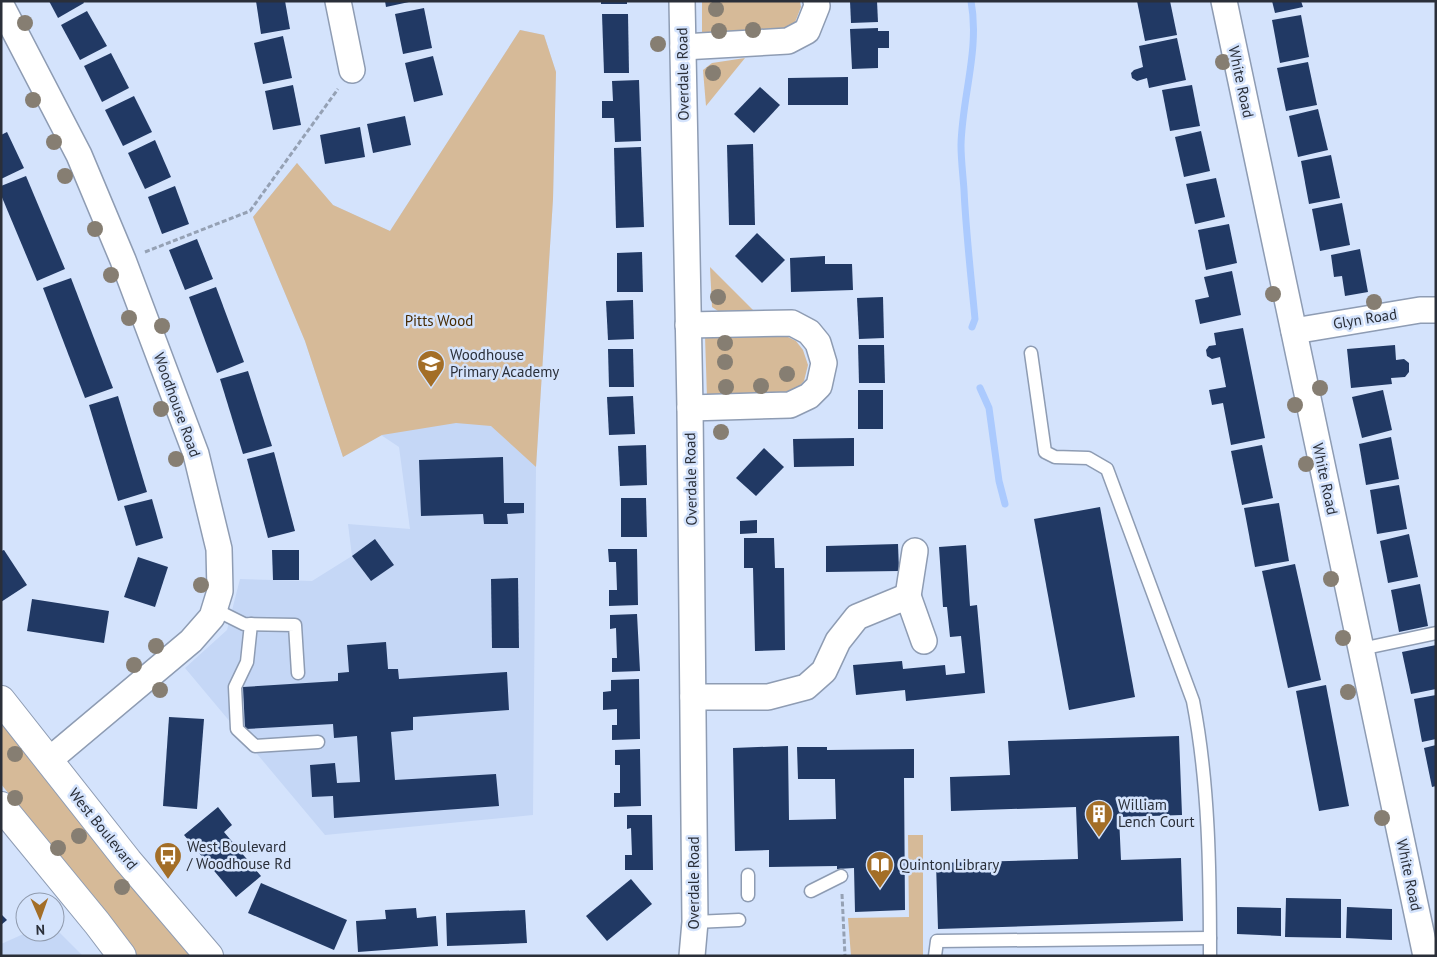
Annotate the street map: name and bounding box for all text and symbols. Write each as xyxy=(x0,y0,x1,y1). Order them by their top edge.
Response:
street label: Overdale Road xyxy=(672,27,693,121)
street label: White Road xyxy=(1225,44,1258,120)
street label: Glyn Road xyxy=(1332,304,1398,333)
park label: Pitts Wood xyxy=(405,311,473,330)
place label: Woodhouse Primary Academy xyxy=(450,345,559,381)
school or university icon: Woodhouse Primary Academy xyxy=(416,349,446,388)
street label: Woodhouse Road xyxy=(150,350,205,460)
street label: Overdale Road xyxy=(680,432,701,526)
street label: White Road xyxy=(1309,441,1342,517)
street label: West Boulevard xyxy=(65,784,142,873)
place label: William Lench Court xyxy=(1118,795,1194,831)
building icon: William Lench Court xyxy=(1084,799,1114,838)
street label: Overdale Road xyxy=(684,836,703,930)
place label: West Boulevard / Woodhouse Rd xyxy=(186,837,291,873)
street label: White Road xyxy=(1393,837,1426,913)
bus stop icon: West Boulevard / Woodhouse Rd xyxy=(153,841,183,880)
library icon: Quinton Library xyxy=(865,850,895,889)
place label: Quinton Library xyxy=(899,855,999,874)
north arrow xyxy=(15,892,65,942)
text: N xyxy=(36,921,45,939)

